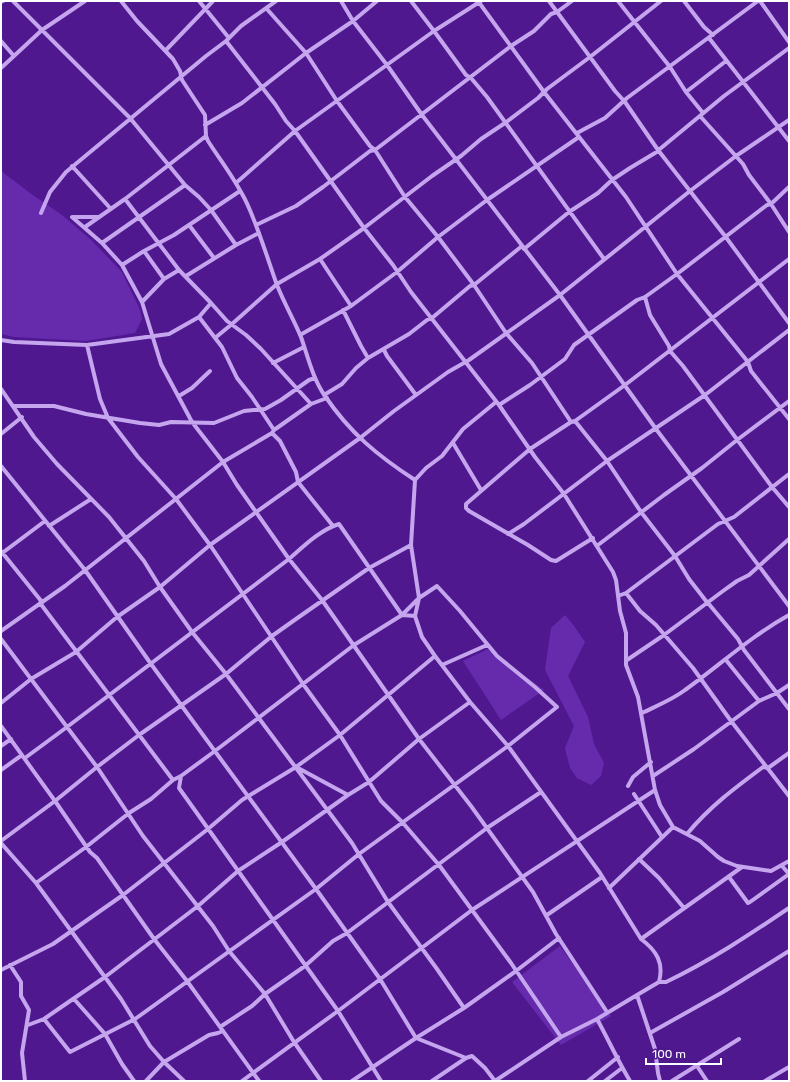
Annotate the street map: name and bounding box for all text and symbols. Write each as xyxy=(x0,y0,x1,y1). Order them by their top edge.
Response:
scale bar xyxy=(646,1040,721,1066)
text: 100 m xyxy=(652,1047,686,1061)

